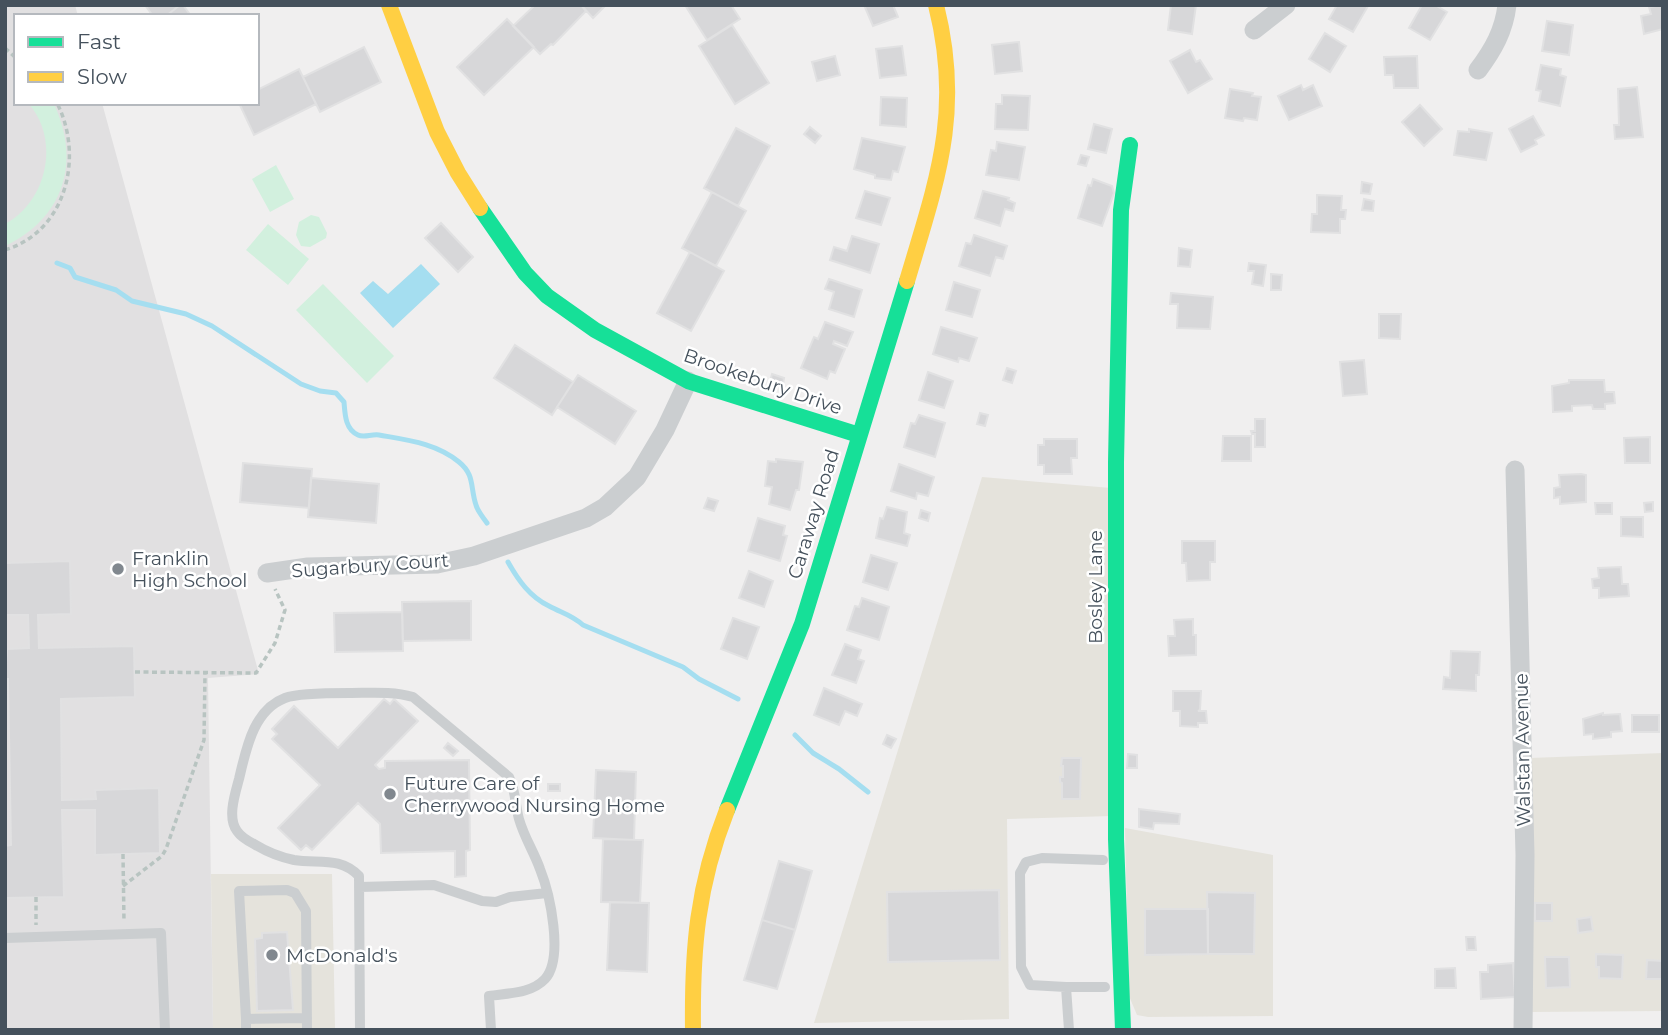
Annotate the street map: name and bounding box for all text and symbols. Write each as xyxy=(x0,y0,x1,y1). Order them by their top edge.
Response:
legend xyxy=(14,14,259,105)
text: Fast xyxy=(77,29,121,54)
text: Slow xyxy=(77,64,127,89)
street label: Brookebury Drive xyxy=(681,344,845,419)
street label: Caraway Road xyxy=(783,446,844,582)
street label: Bosley Lane xyxy=(1084,530,1107,644)
place label: Franklin High School xyxy=(132,547,247,592)
street label: Sugarbury Court xyxy=(290,548,450,582)
marker: Franklin High School xyxy=(110,561,126,577)
street label: Walstan Avenue xyxy=(1510,673,1535,827)
place label: Future Care of Cherrywood Nursing Home xyxy=(404,772,665,817)
marker: Future Care of Cherrywood Nursing Home xyxy=(382,786,398,802)
place label: McDonald's xyxy=(286,944,398,967)
marker: McDonald's xyxy=(264,947,280,963)

